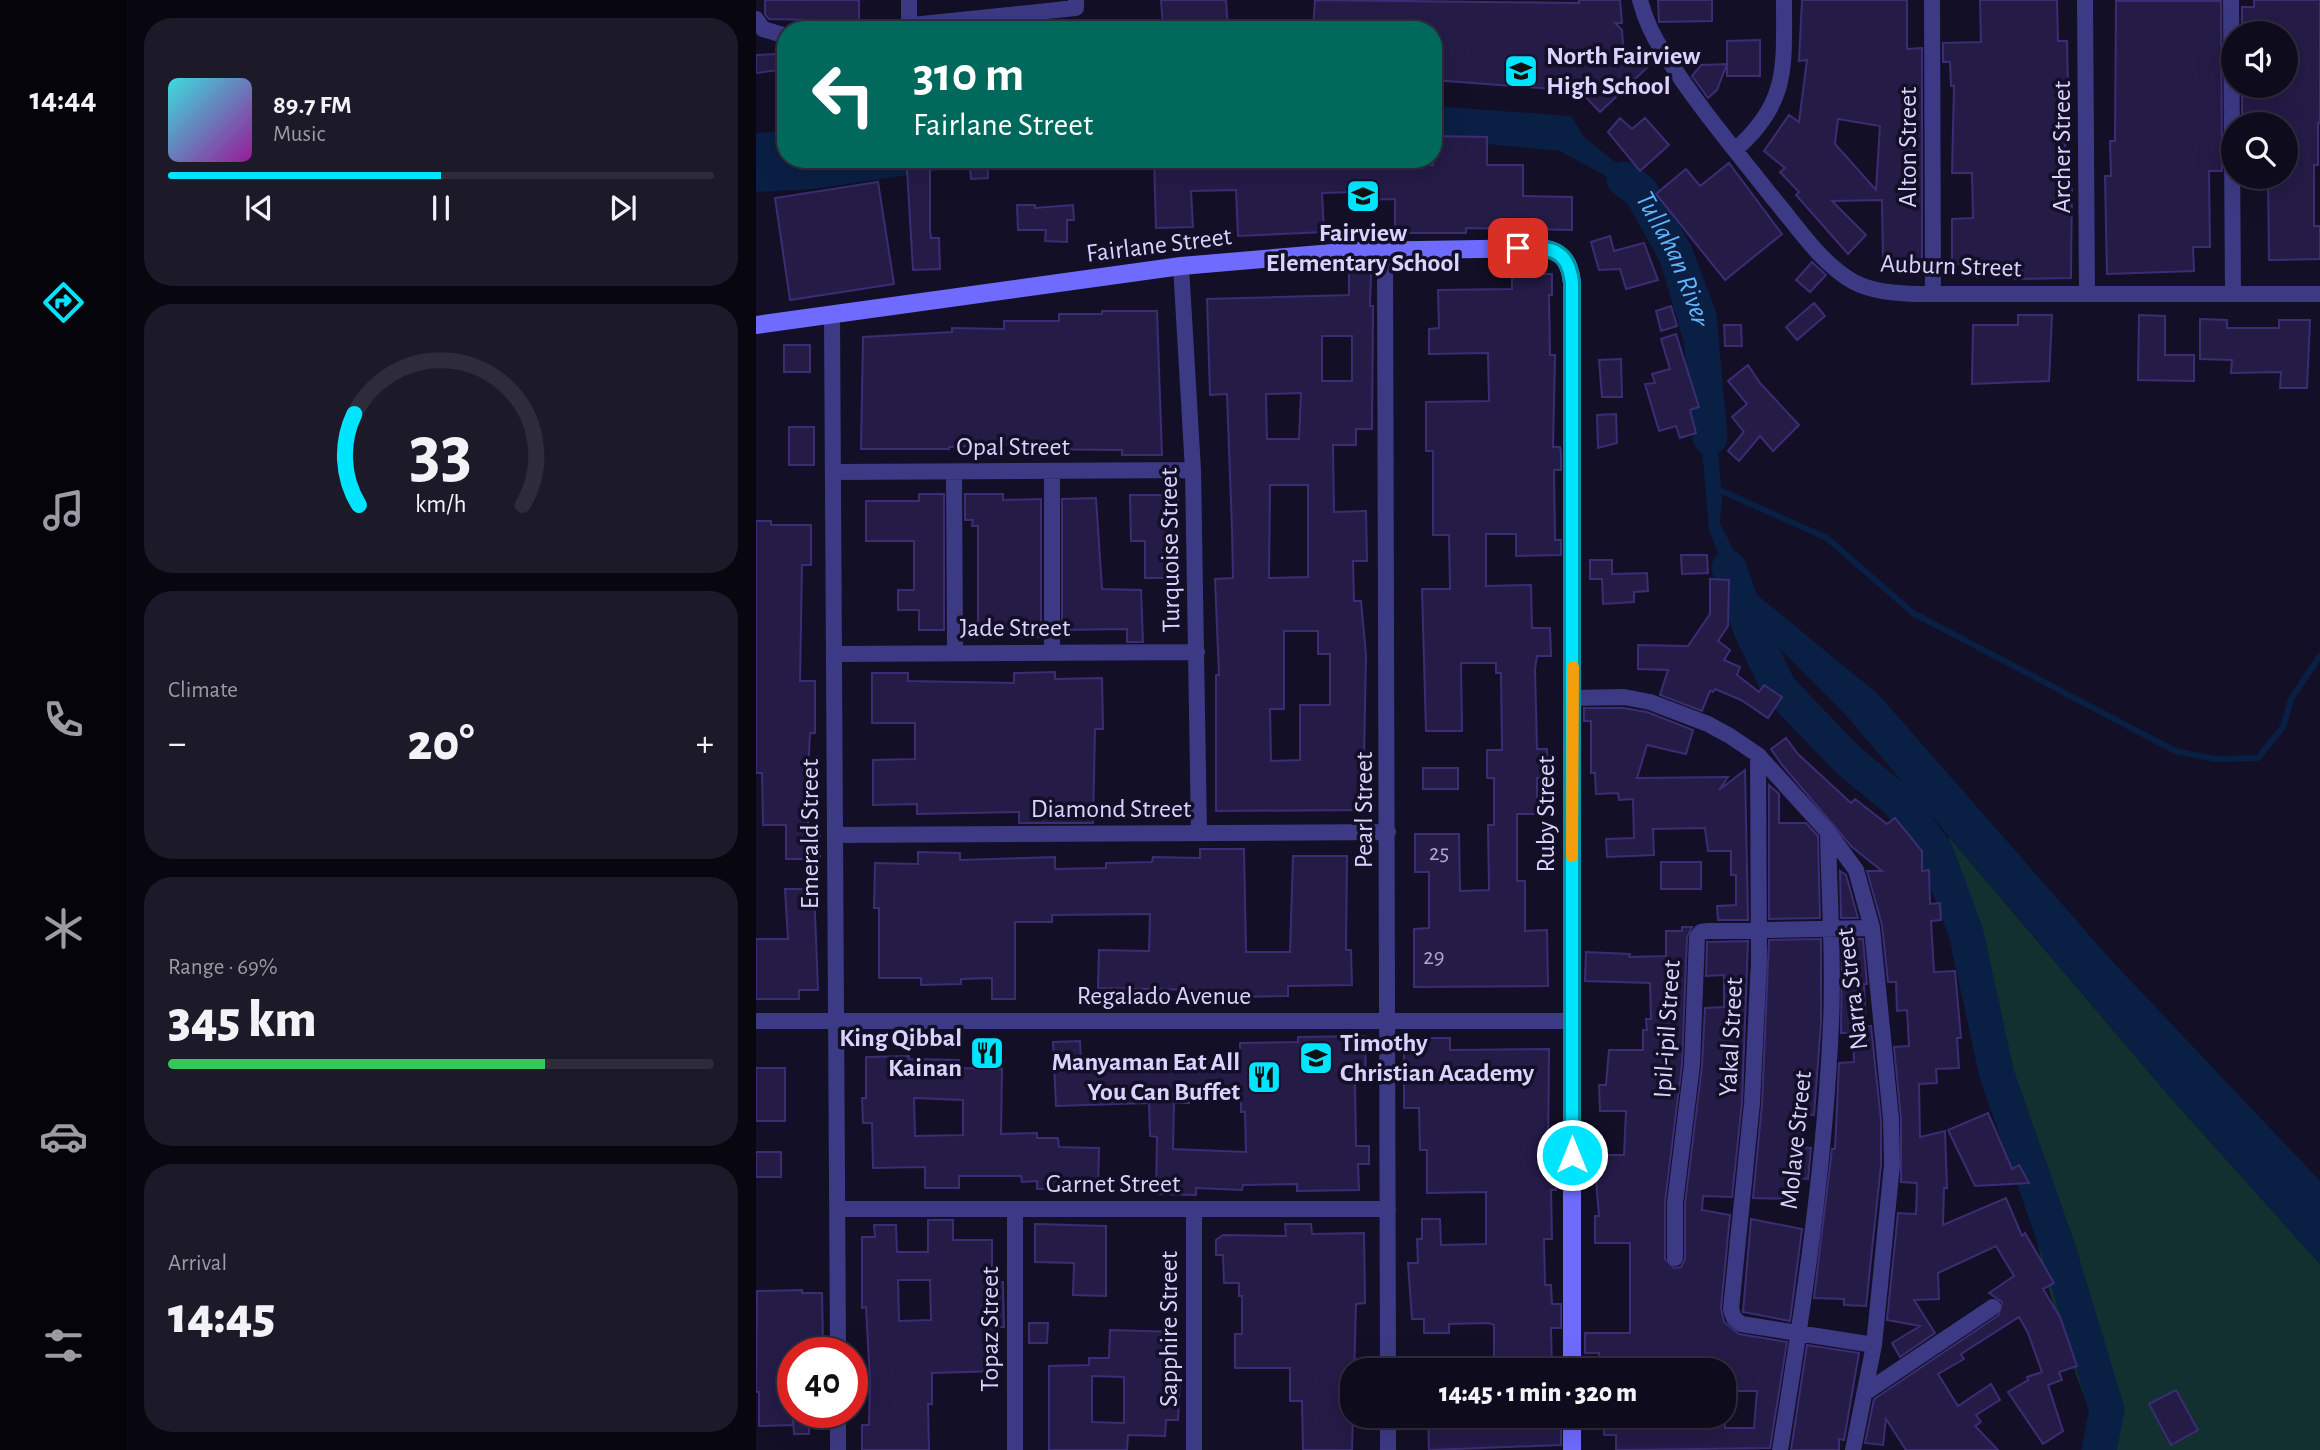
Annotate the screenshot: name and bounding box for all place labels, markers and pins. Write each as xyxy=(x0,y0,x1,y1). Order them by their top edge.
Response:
place label: North Fairview High School xyxy=(1546,43,1701,99)
school or university icon: North Fairview High School xyxy=(1502,52,1540,90)
school or university icon: Fairview Elementary School xyxy=(1344,177,1382,215)
pin xyxy=(1488,218,1548,278)
place label: Fairview Elementary School xyxy=(1266,220,1460,276)
place label: King Qibbal Kainan xyxy=(839,1025,962,1081)
place label: Timothy Christian Academy xyxy=(1340,1030,1535,1086)
restaurant icon: King Qibbal Kainan xyxy=(968,1034,1006,1072)
school or university icon: Timothy Christian Academy xyxy=(1297,1039,1335,1077)
place label: Manyaman Eat All You Can Buffet xyxy=(1052,1049,1240,1105)
restaurant icon: Manyaman Eat All You Can Buffet xyxy=(1245,1058,1283,1096)

